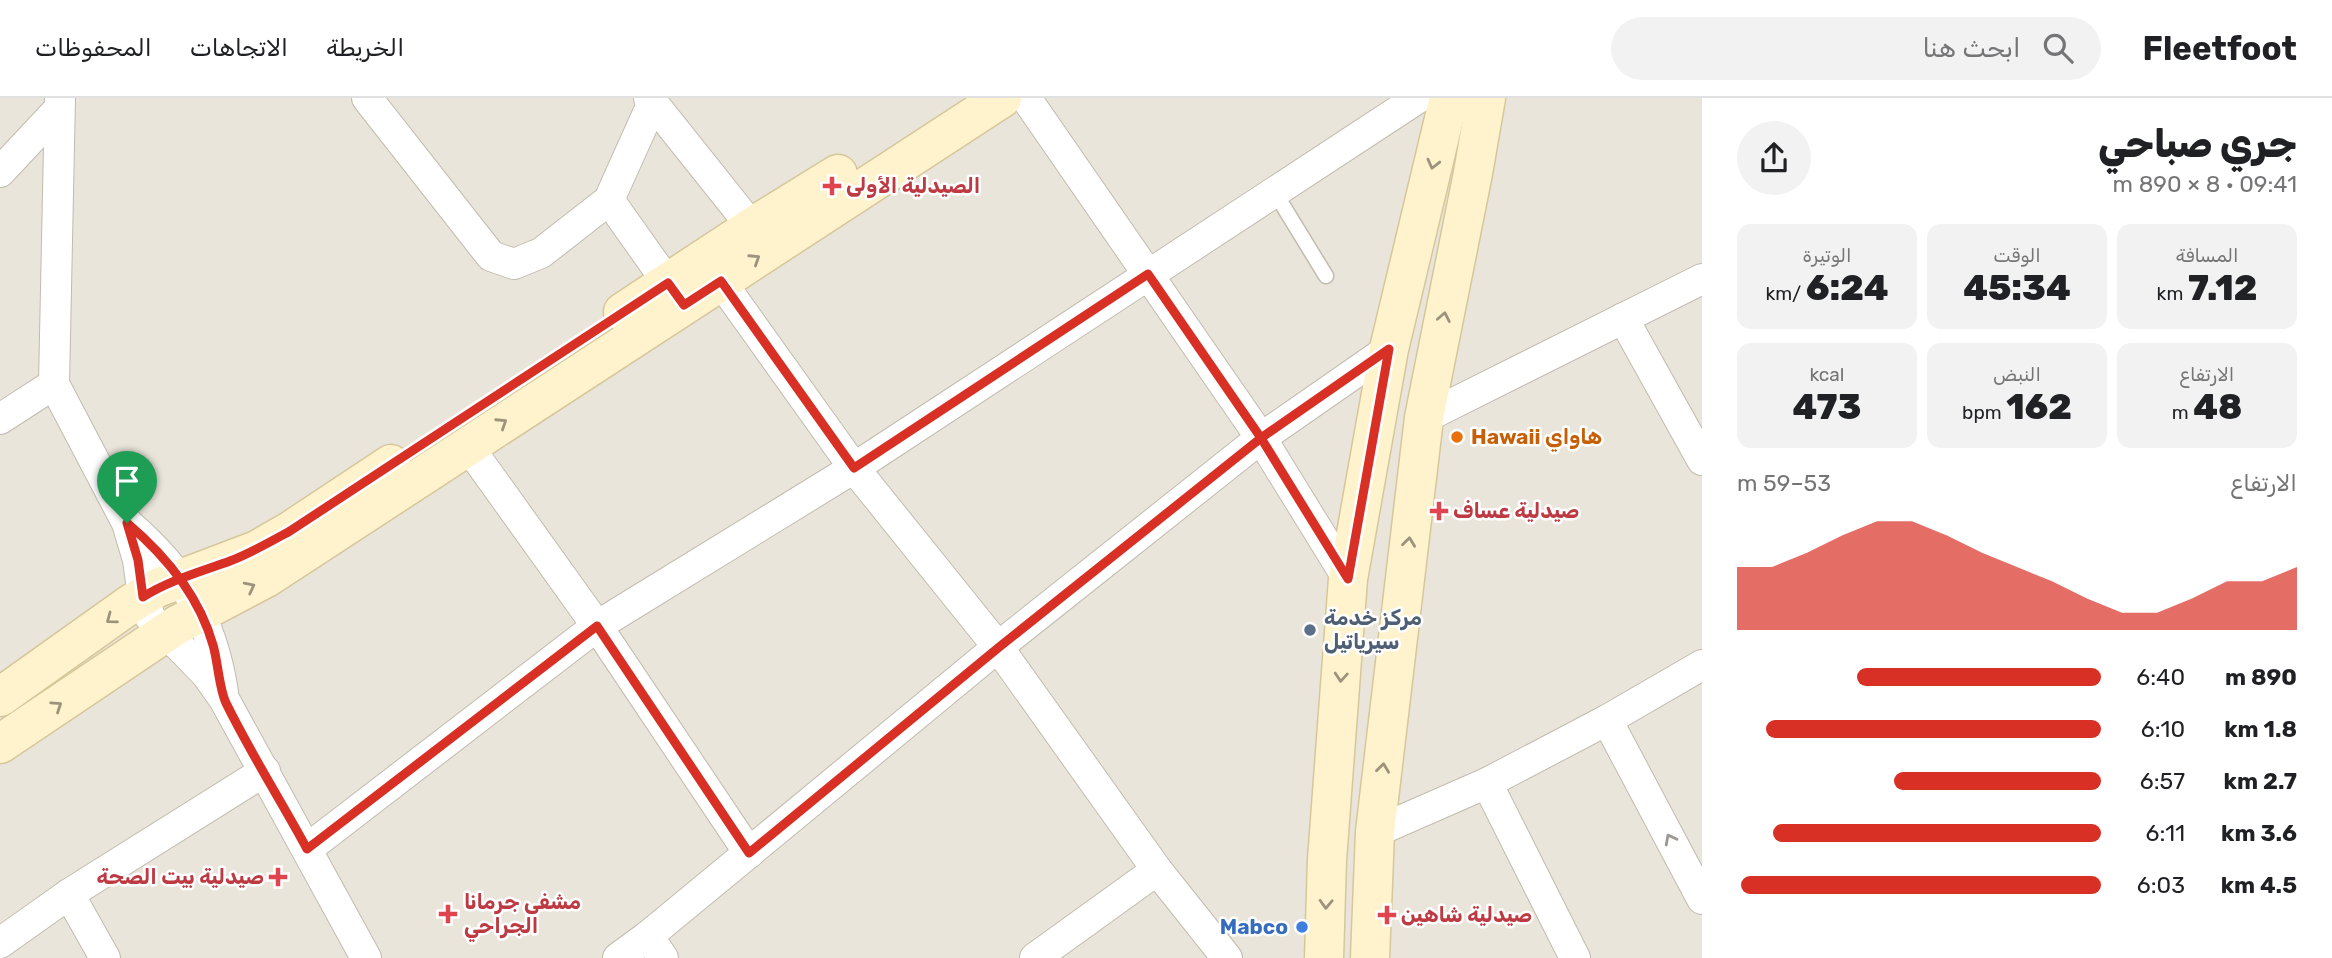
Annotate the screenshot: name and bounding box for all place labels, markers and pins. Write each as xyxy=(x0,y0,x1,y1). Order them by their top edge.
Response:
place label: الصيدلية الأولى xyxy=(846,173,980,198)
marker: الصيدلية الأولى xyxy=(824,178,840,194)
place label: Hawaii هاواي xyxy=(1471,424,1602,452)
marker: Hawaii هاواي xyxy=(1449,429,1465,445)
pin xyxy=(97,451,157,523)
place label: صيدلية عساف xyxy=(1453,498,1579,523)
marker: صيدلية عساف xyxy=(1431,503,1447,519)
place label: مركز خدمة سيرياتيل xyxy=(1324,605,1422,655)
marker: مركز خدمة سيرياتيل xyxy=(1302,622,1318,638)
place label: صيدلية بيت الصحة xyxy=(97,864,264,889)
marker: صيدلية بيت الصحة xyxy=(270,869,286,885)
place label: مشفى جرمانا الجراحي xyxy=(464,889,581,942)
place label: صيدلية شاهين xyxy=(1401,902,1532,927)
marker: مشفى جرمانا الجراحي xyxy=(438,904,458,924)
marker: صيدلية شاهين xyxy=(1379,907,1395,923)
place label: Mabco xyxy=(1220,914,1288,939)
marker: Mabco xyxy=(1294,919,1310,935)

